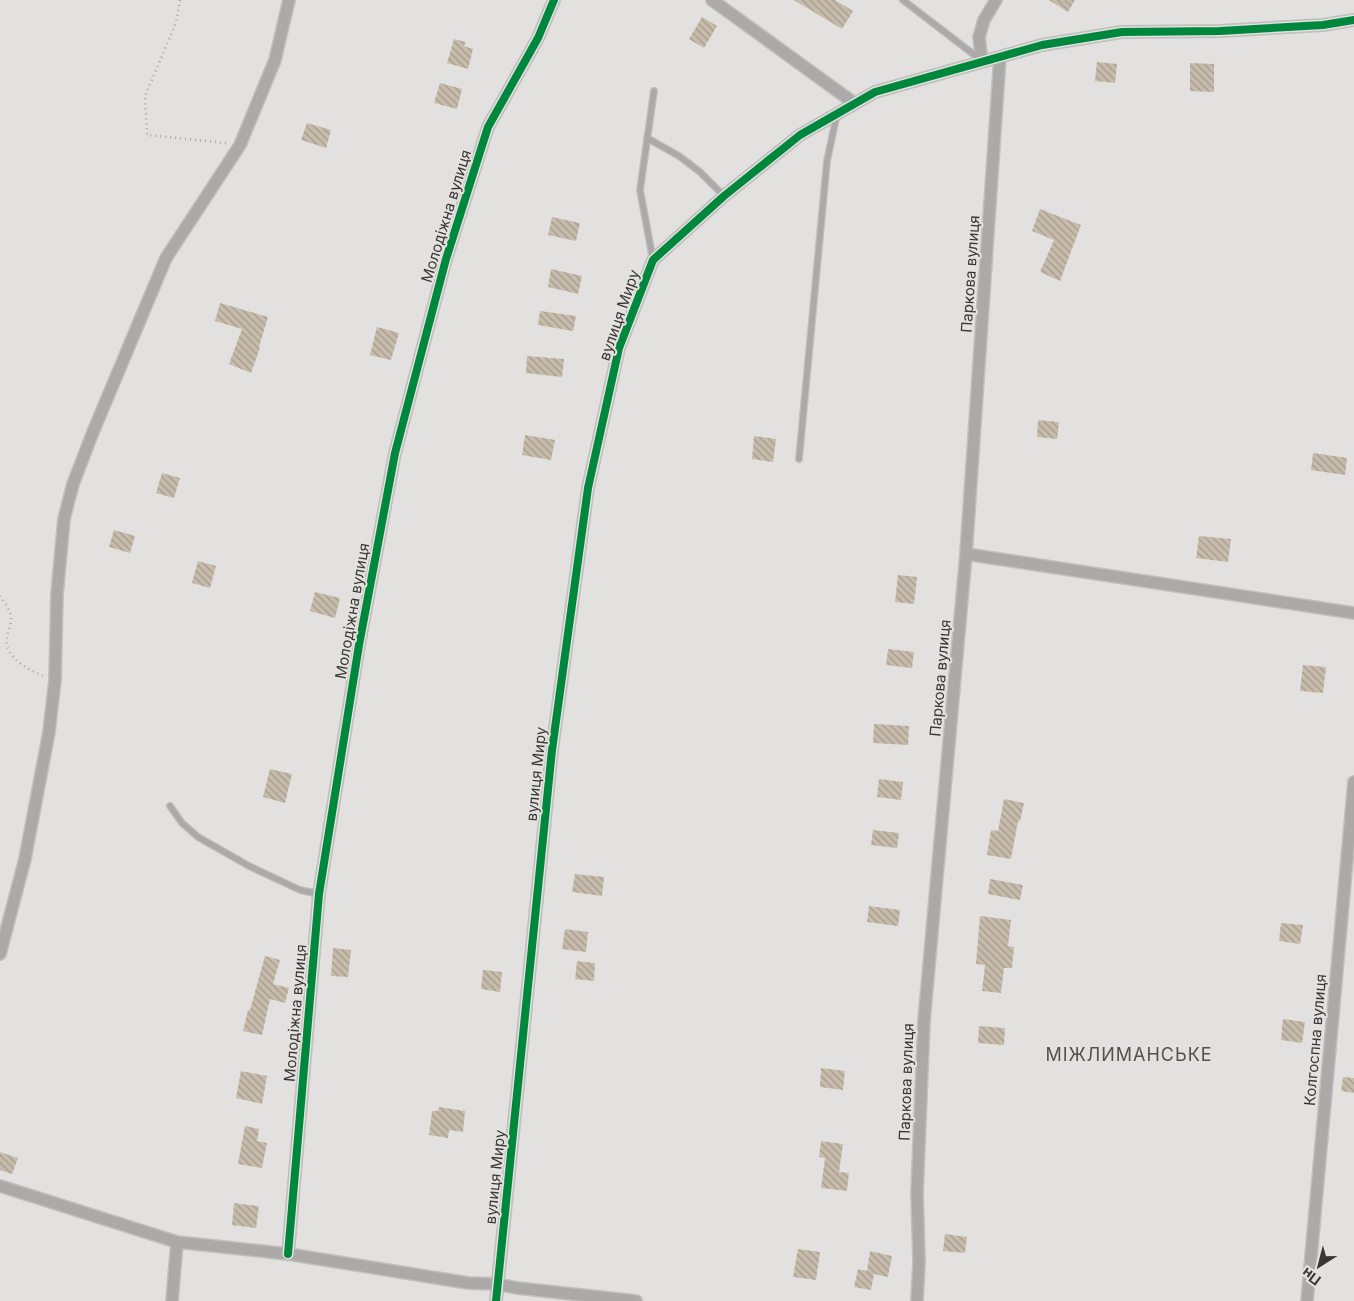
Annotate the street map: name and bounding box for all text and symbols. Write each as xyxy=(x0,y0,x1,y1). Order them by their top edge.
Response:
street label: Молодіжна вулиця xyxy=(417,147,475,285)
street label: Паркова вулиця xyxy=(956,215,984,333)
street label: вулиця Миру xyxy=(595,266,644,363)
street label: Молодіжна вулиця xyxy=(331,541,373,681)
street label: Паркова вулиця xyxy=(925,619,955,737)
street label: вулиця Миру xyxy=(522,725,550,822)
street label: Молодіжна вулиця xyxy=(280,943,310,1083)
street label: Колгоспна вулиця xyxy=(1300,973,1330,1107)
street label: Паркова вулиця xyxy=(894,1023,918,1141)
district label: МІЖЛИМАНСЬКЕ xyxy=(1045,1044,1213,1065)
street label: вулиця Миру xyxy=(481,1128,509,1225)
north arrow xyxy=(1294,1241,1344,1291)
text: Пн xyxy=(1298,1264,1324,1289)

